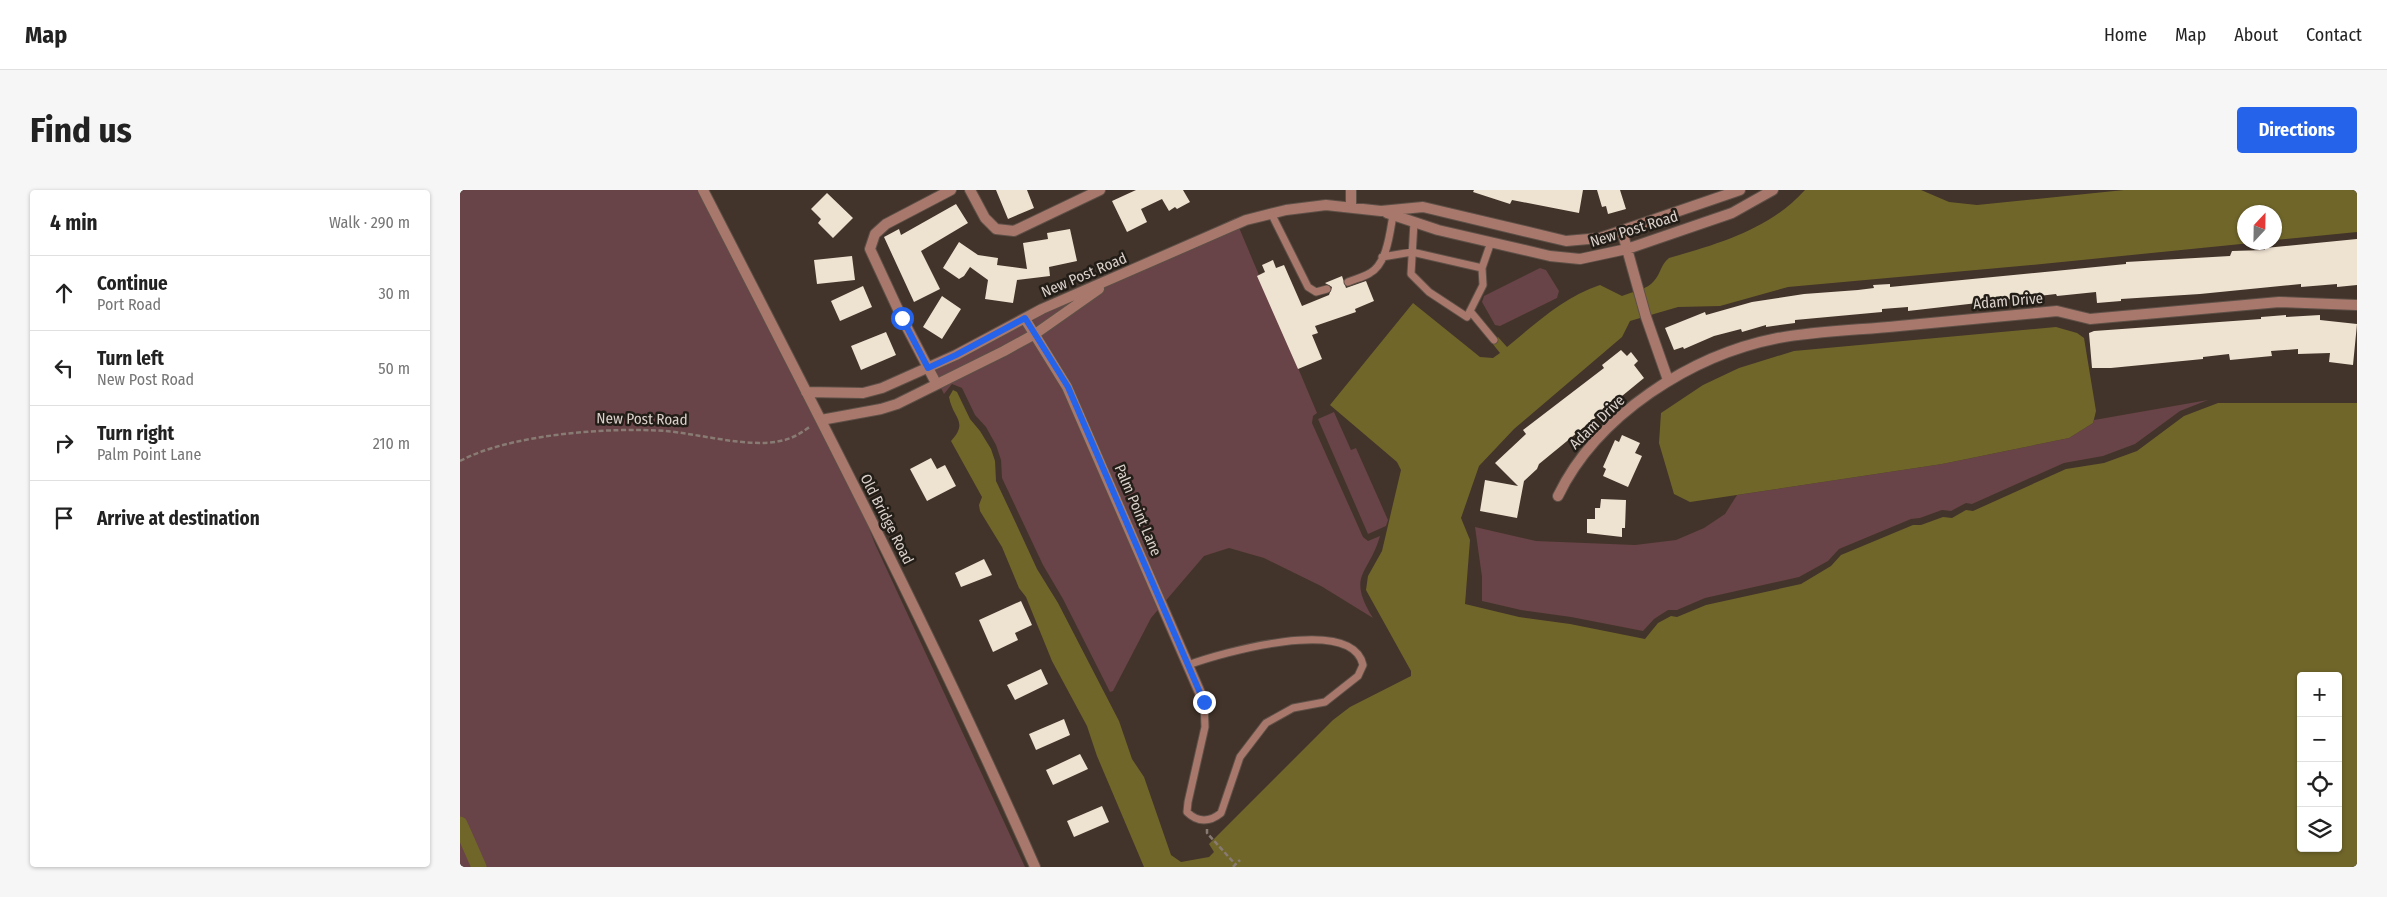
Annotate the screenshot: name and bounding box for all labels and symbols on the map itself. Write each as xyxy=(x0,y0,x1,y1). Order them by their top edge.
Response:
north arrow xyxy=(2237,205,2282,250)
street label: New Post Road xyxy=(1588,207,1680,251)
street label: New Post Road xyxy=(1039,249,1129,301)
street label: Adam Drive xyxy=(1972,289,2044,313)
route start xyxy=(891,307,914,330)
street label: Adam Drive xyxy=(1566,391,1628,453)
street label: New Post Road xyxy=(596,409,688,429)
street label: Palm Point Lane xyxy=(1111,461,1165,559)
street label: Old Bridge Road xyxy=(857,471,917,567)
route end xyxy=(1193,691,1216,714)

